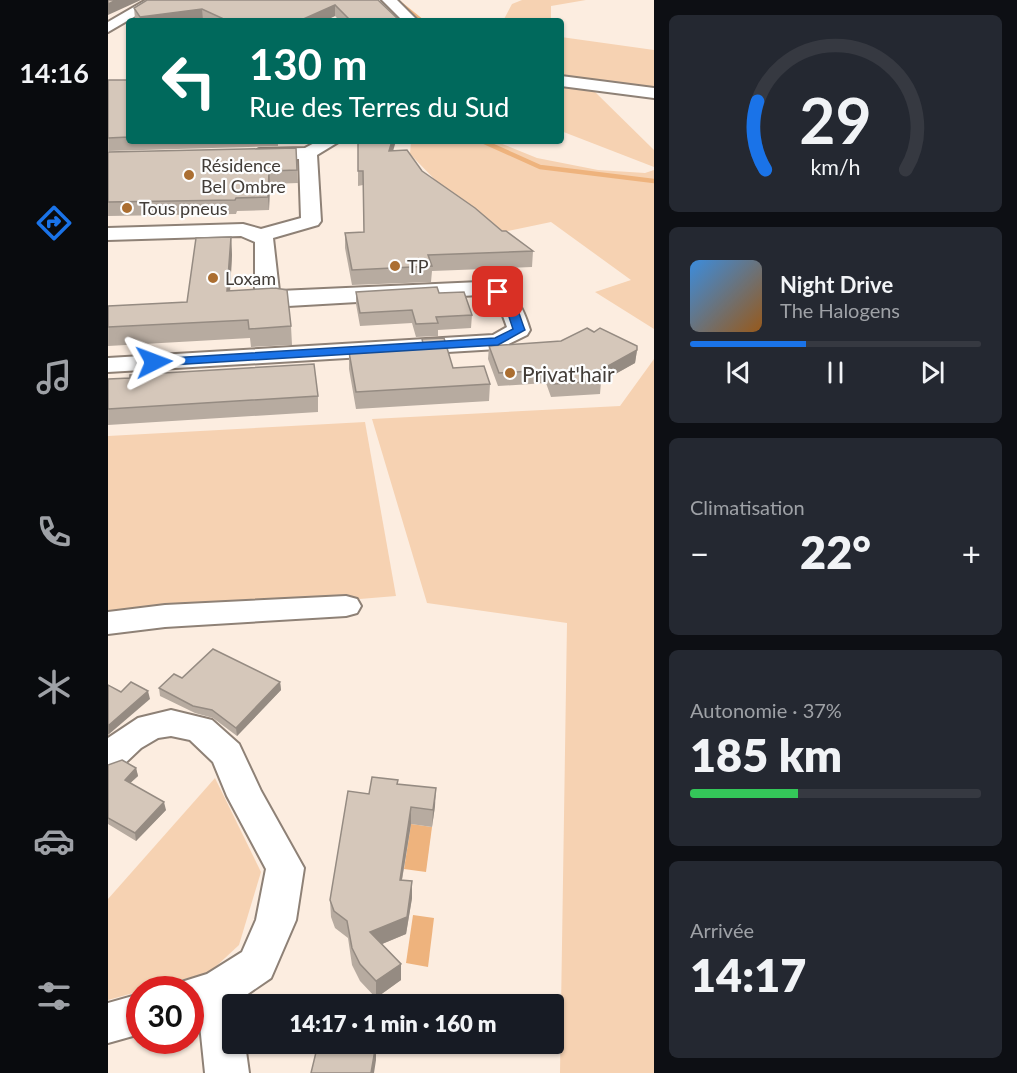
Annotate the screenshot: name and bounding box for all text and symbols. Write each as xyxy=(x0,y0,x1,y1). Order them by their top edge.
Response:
text: 130 m xyxy=(249,39,367,89)
icon: left xyxy=(150,42,228,120)
text: 14:16 xyxy=(19,56,89,89)
text: 29 xyxy=(799,82,872,157)
text: Rue des Terres du Sud xyxy=(249,90,509,123)
place label: Résidence Bel Ombre xyxy=(201,154,286,197)
text: km/h xyxy=(810,155,861,181)
marker: Résidence Bel Ombre xyxy=(182,168,196,182)
place label: Tous pneus xyxy=(139,197,228,219)
marker: Tous pneus xyxy=(120,201,134,215)
icon: directions xyxy=(33,202,75,244)
place label: TP xyxy=(407,255,429,277)
marker: TP xyxy=(388,259,402,273)
pin xyxy=(472,266,523,317)
place label: Loxam xyxy=(225,267,276,289)
marker: Loxam xyxy=(206,271,220,285)
text: Night Drive xyxy=(780,271,893,298)
icon: arrive xyxy=(481,275,514,308)
text: The Halogens xyxy=(780,298,900,322)
position arrow xyxy=(122,330,186,394)
icon: music xyxy=(33,356,75,398)
icon: previous xyxy=(722,356,755,389)
icon: pause xyxy=(819,356,852,389)
icon: next xyxy=(916,356,949,389)
place label: Privat'hair xyxy=(522,361,615,386)
marker: Privat'hair xyxy=(503,366,517,380)
text: Climatisation xyxy=(690,495,805,519)
icon: phone xyxy=(33,511,75,553)
text: 22° xyxy=(800,525,871,579)
text: − xyxy=(690,533,709,573)
text: + xyxy=(962,533,981,573)
icon: climate xyxy=(33,666,75,708)
text: Autonomie · 37% xyxy=(690,698,842,722)
text: 185 km xyxy=(690,728,842,782)
icon: car xyxy=(33,820,75,862)
text: Arrivée xyxy=(690,918,754,942)
text: 14:17 xyxy=(690,948,806,1002)
icon: filters xyxy=(33,975,75,1017)
speed limit sign: 30 xyxy=(126,976,204,1054)
text: 14:17 · 1 min · 160 m xyxy=(290,1010,496,1037)

